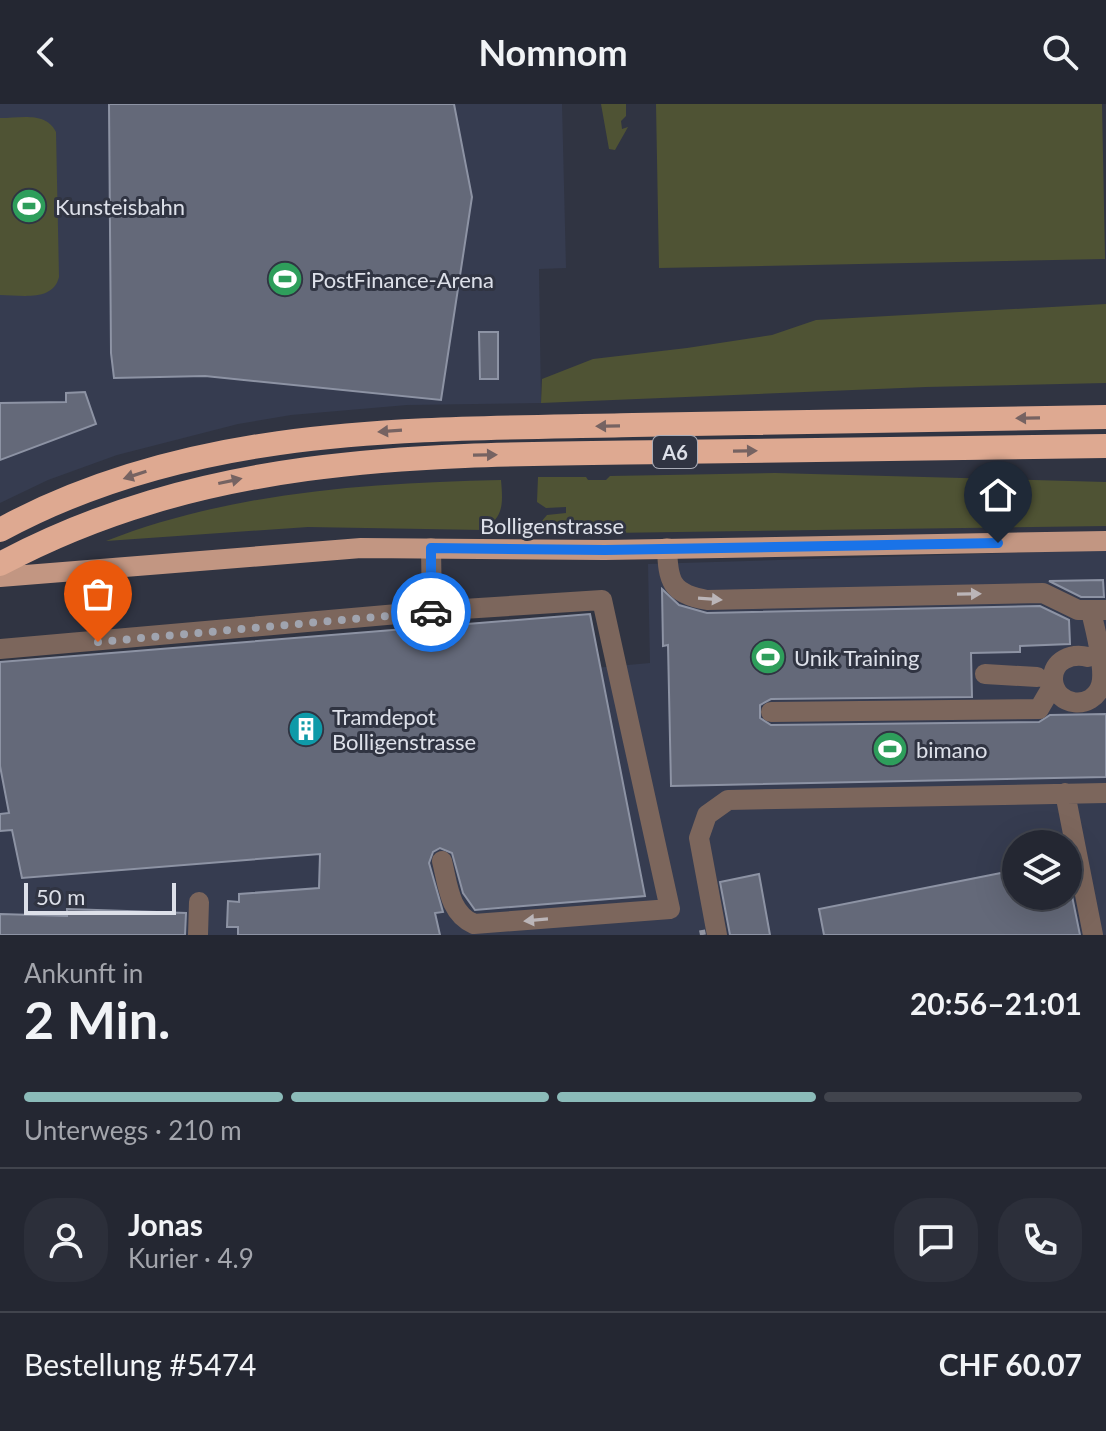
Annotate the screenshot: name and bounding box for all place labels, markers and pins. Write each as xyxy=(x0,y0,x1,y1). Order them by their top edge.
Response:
sports icon: Kunsteisbahn xyxy=(10,187,48,225)
place label: Kunsteisbahn xyxy=(55,193,185,220)
sports icon: PostFinance-Arena xyxy=(266,260,304,298)
place label: PostFinance-Arena xyxy=(311,266,494,293)
pin xyxy=(964,461,1032,543)
pin xyxy=(64,560,132,642)
sports icon: Unik Training xyxy=(749,638,787,676)
place label: Unik Training xyxy=(794,644,919,671)
place label: Tramdepot Bolligenstrasse xyxy=(332,703,476,755)
building icon: Tramdepot Bolligenstrasse xyxy=(287,710,325,748)
sports icon: bimano xyxy=(871,730,909,768)
place label: bimano xyxy=(916,736,987,763)

